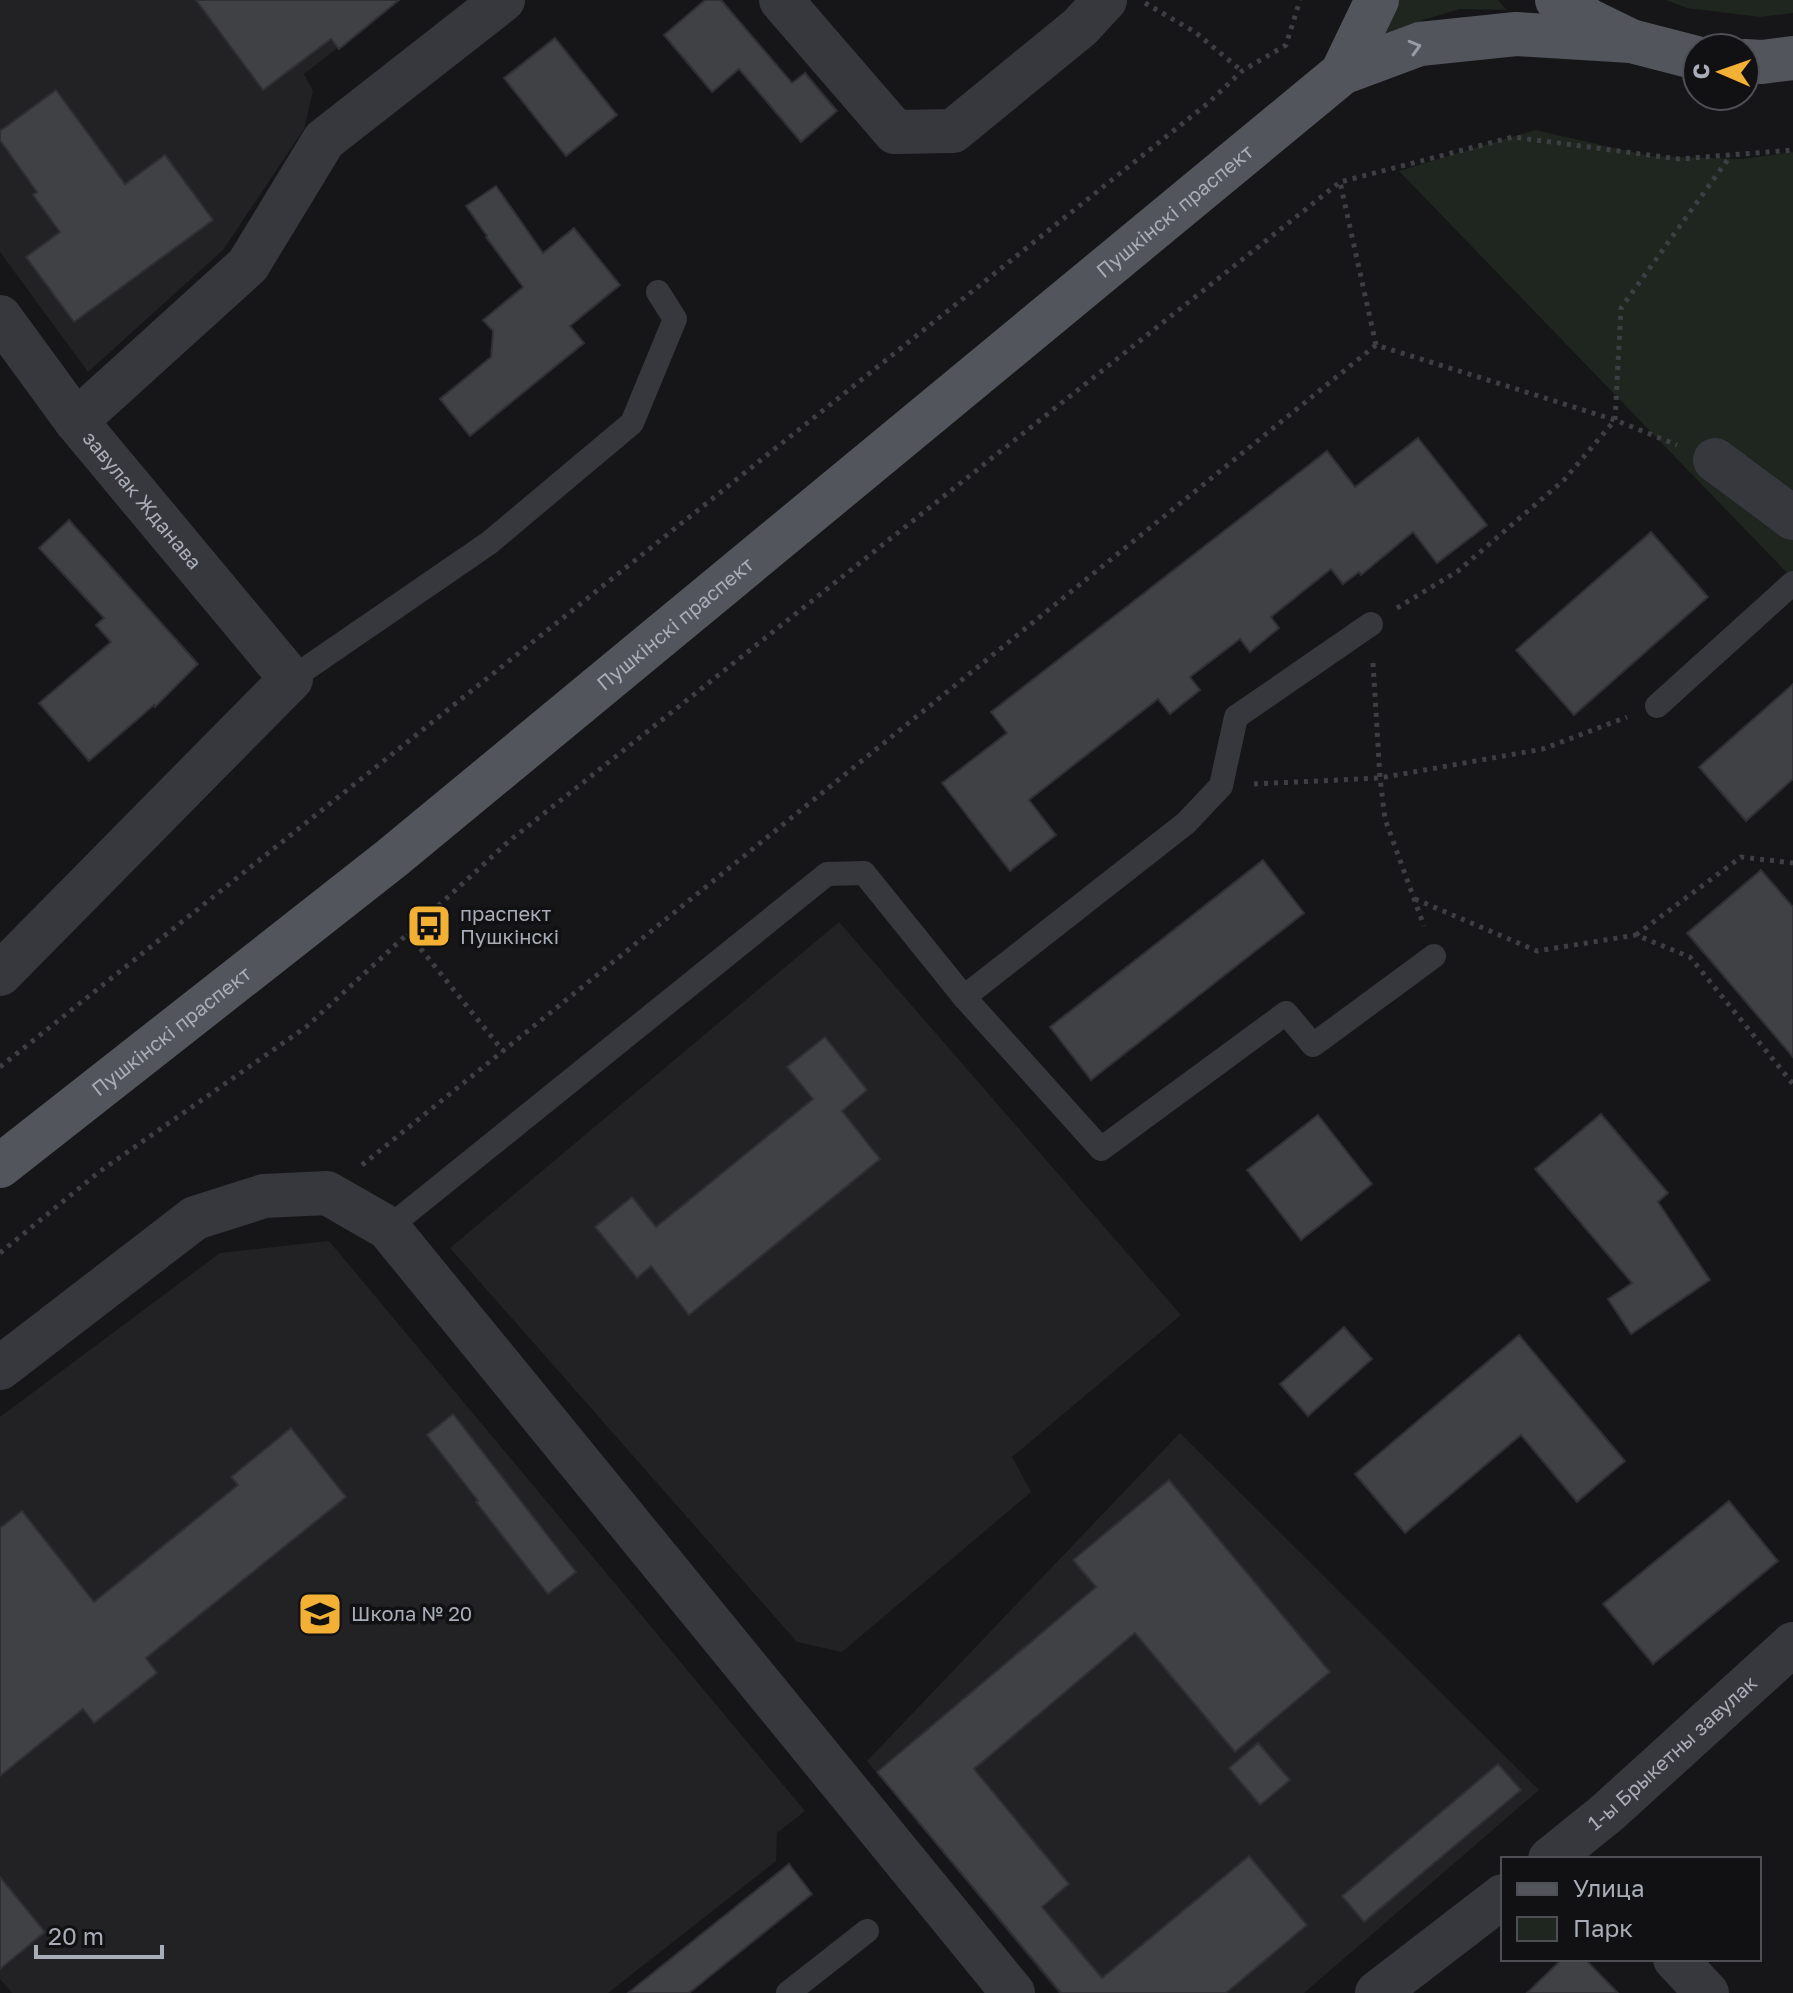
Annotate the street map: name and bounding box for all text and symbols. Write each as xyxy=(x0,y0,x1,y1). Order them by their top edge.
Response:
north arrow xyxy=(1681,32,1761,112)
one-way arrow xyxy=(1408,40,1422,56)
text: С xyxy=(1687,63,1714,80)
street label: Пушкінскі праспект xyxy=(1091,139,1257,282)
street label: завулак Жданава xyxy=(78,426,207,574)
street label: Пушкінскі праспект xyxy=(592,551,758,695)
place label: праспект Пушкінскі xyxy=(460,901,559,948)
bus stop icon: праспект Пушкінскі xyxy=(405,902,453,950)
street label: Пушкінскі праспект xyxy=(86,961,255,1100)
school or university icon: Школа № 20 xyxy=(296,1590,344,1638)
place label: Школа № 20 xyxy=(351,1601,472,1625)
street label: 1-ы Брыкетны завулак xyxy=(1583,1670,1761,1835)
legend xyxy=(1501,1857,1761,1961)
text: Улица xyxy=(1573,1873,1645,1902)
scale bar xyxy=(36,1909,162,1959)
text: Парк xyxy=(1573,1913,1633,1942)
text: 20 m xyxy=(48,1921,104,1950)

